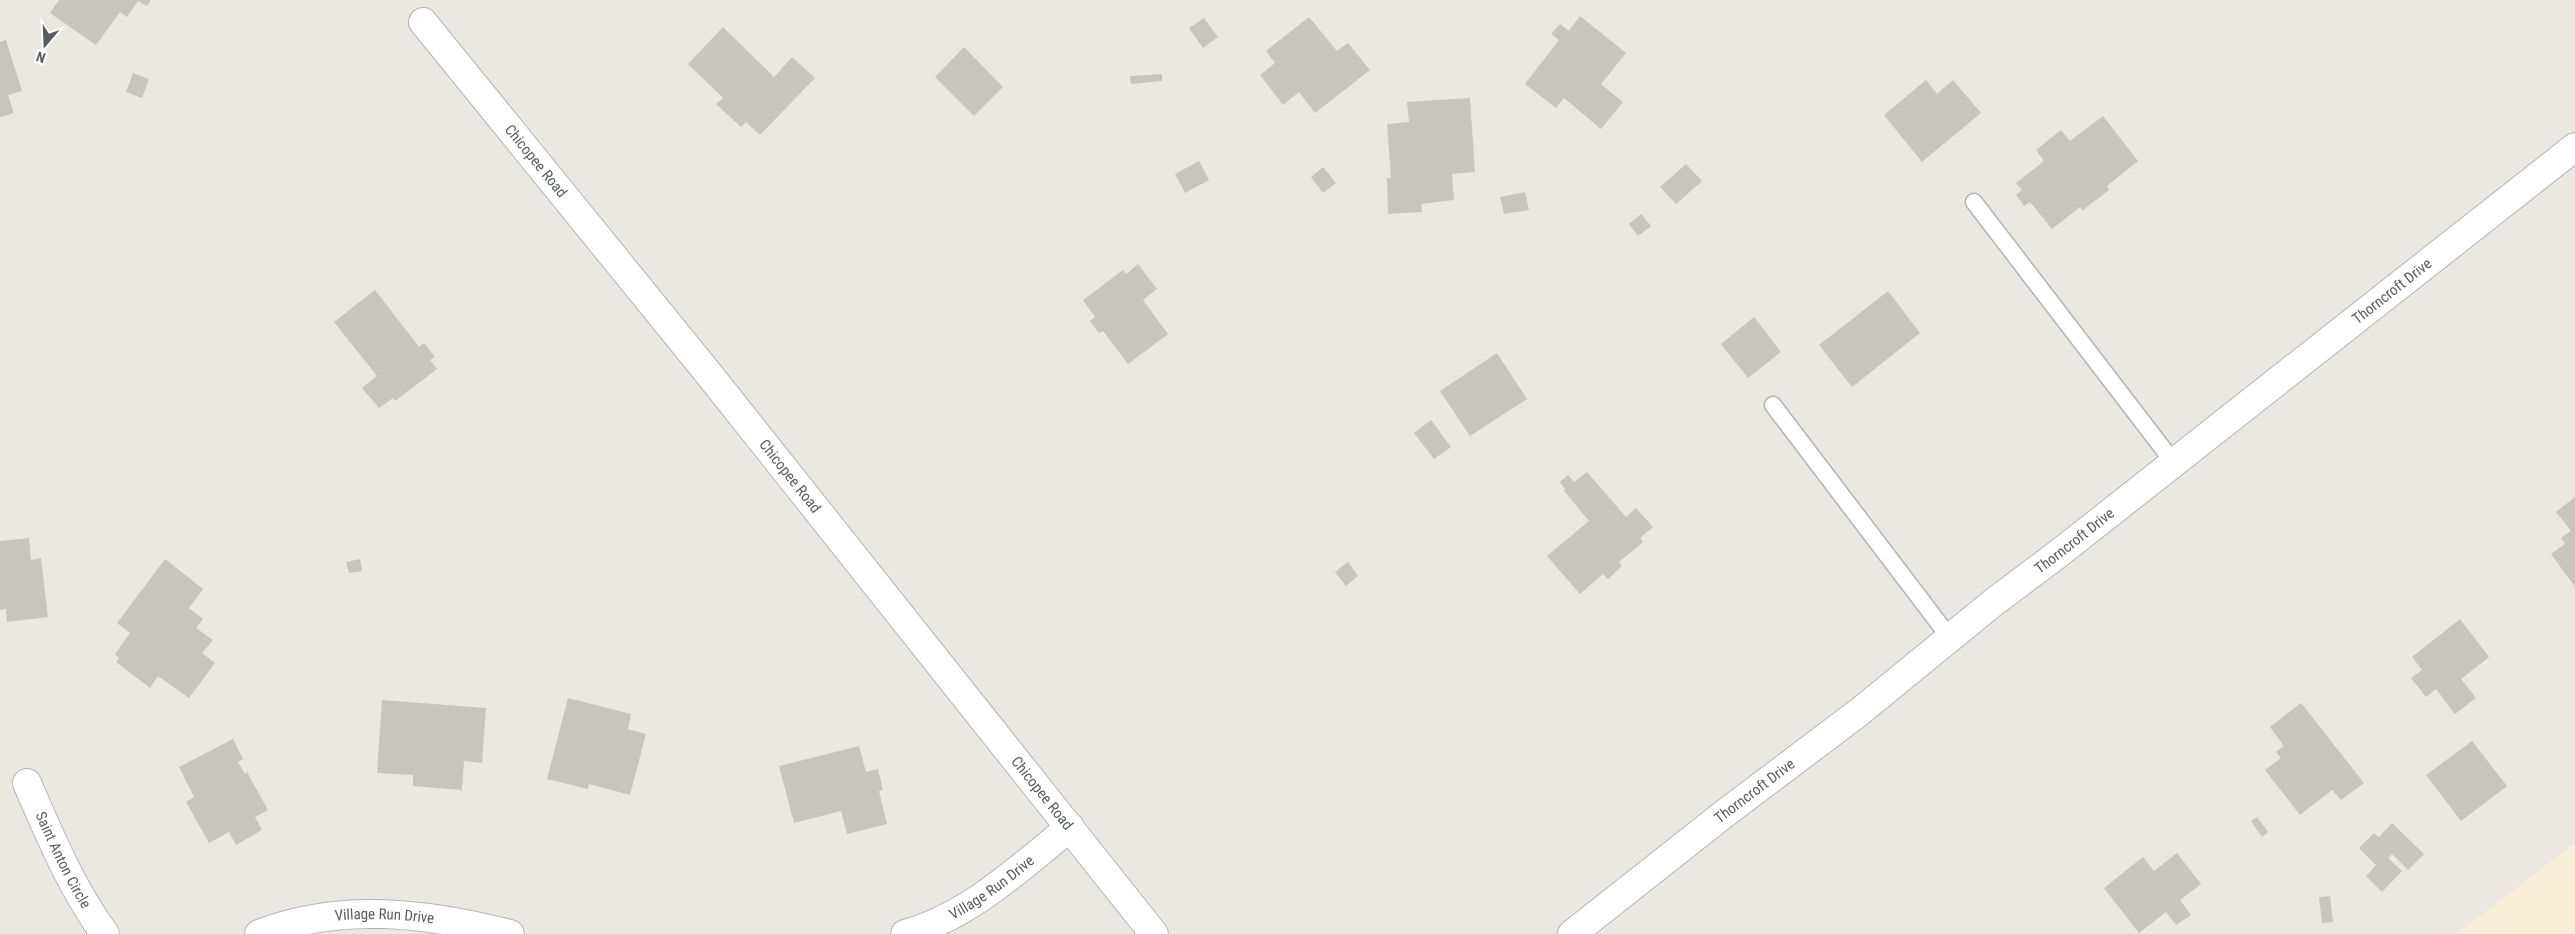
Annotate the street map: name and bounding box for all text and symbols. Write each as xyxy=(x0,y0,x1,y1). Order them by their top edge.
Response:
north arrow xyxy=(20,20,70,70)
text: N xyxy=(34,48,47,66)
street label: Chicopee Road xyxy=(501,121,571,201)
street label: Thorncroft Drive xyxy=(2349,254,2435,328)
street label: Chicopee Road xyxy=(755,436,825,517)
street label: Thorncroft Drive xyxy=(2031,504,2118,577)
street label: Chicopee Road xyxy=(1007,753,1077,834)
street label: Thorncroft Drive xyxy=(1711,755,1798,827)
street label: Saint Anton Circle xyxy=(32,809,95,912)
street label: Village Run Drive xyxy=(946,852,1038,924)
street label: Village Run Drive xyxy=(334,905,435,927)

